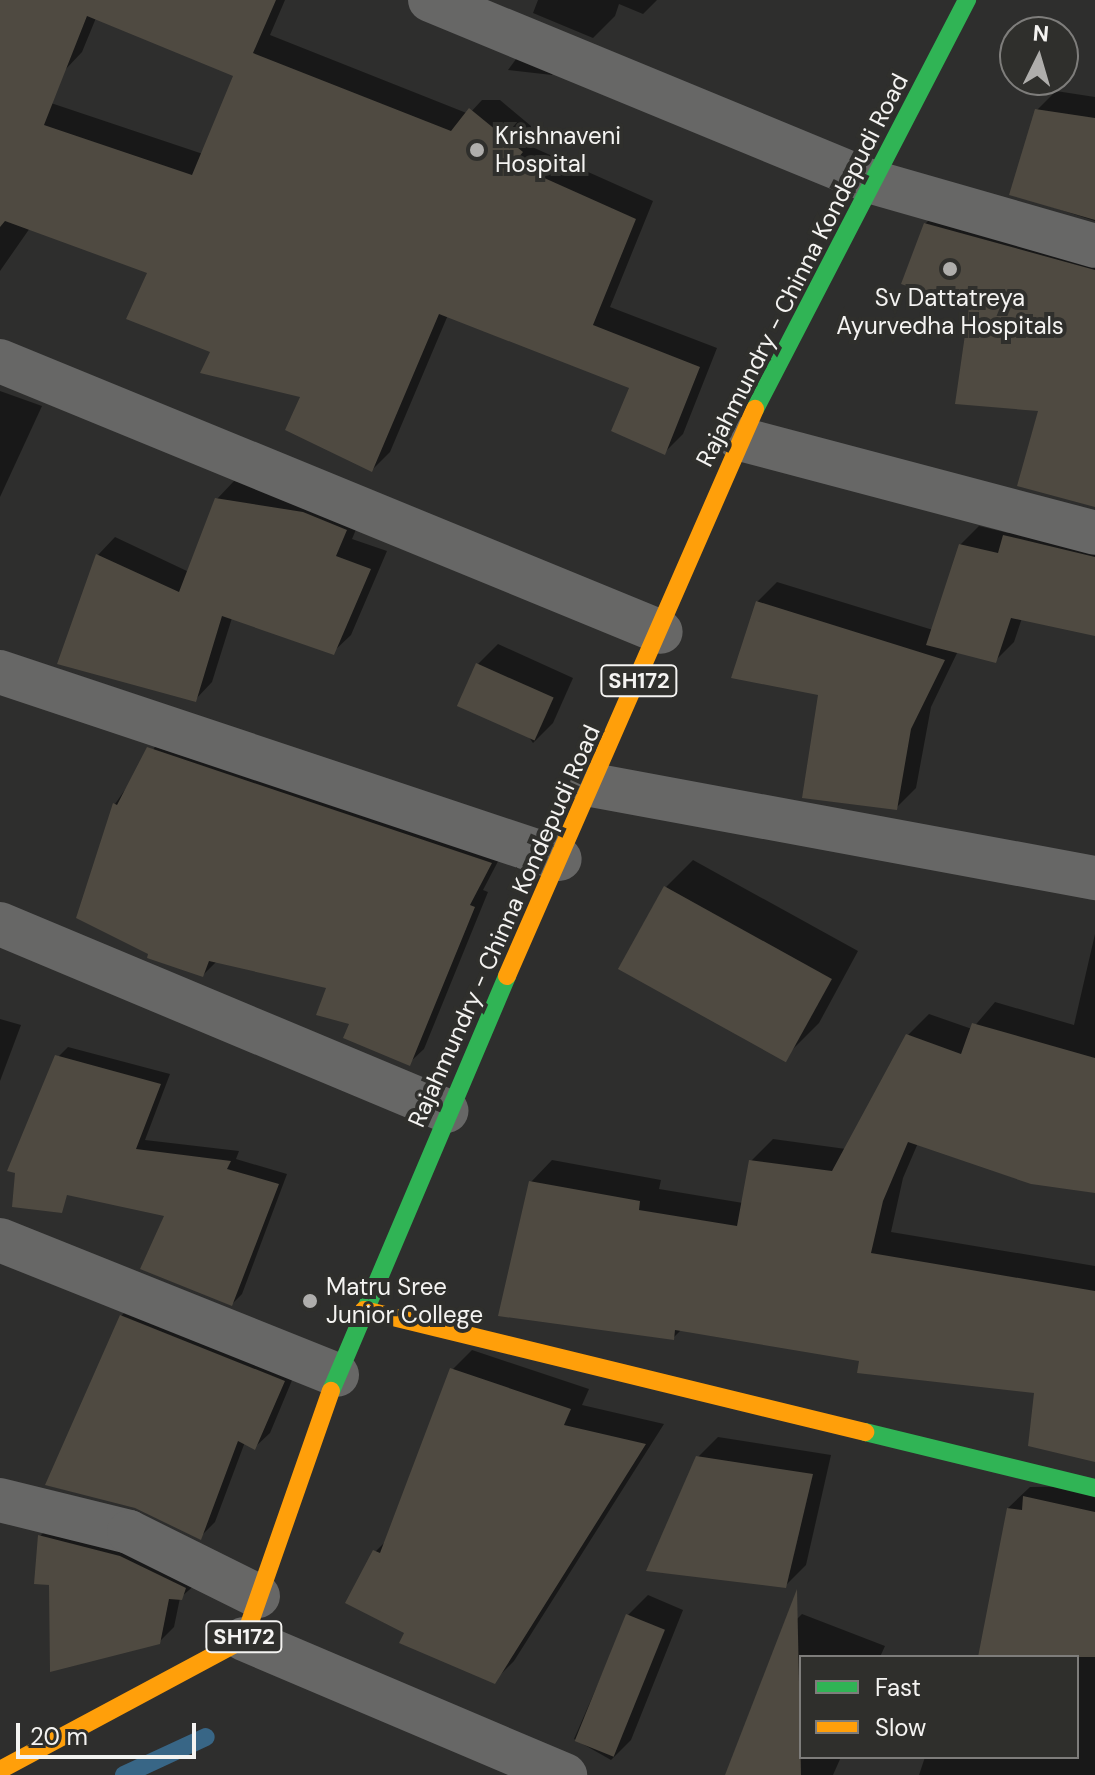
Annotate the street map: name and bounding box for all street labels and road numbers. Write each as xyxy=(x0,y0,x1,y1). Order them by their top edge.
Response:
street label: Rajahmundry - Chinna Kondepudi Road xyxy=(690,69,914,471)
road number: SH172 xyxy=(599,663,679,699)
street label: Rajahmundry - Chinna Kondepudi Road xyxy=(402,720,606,1132)
road number: SH172 xyxy=(204,1619,284,1655)

